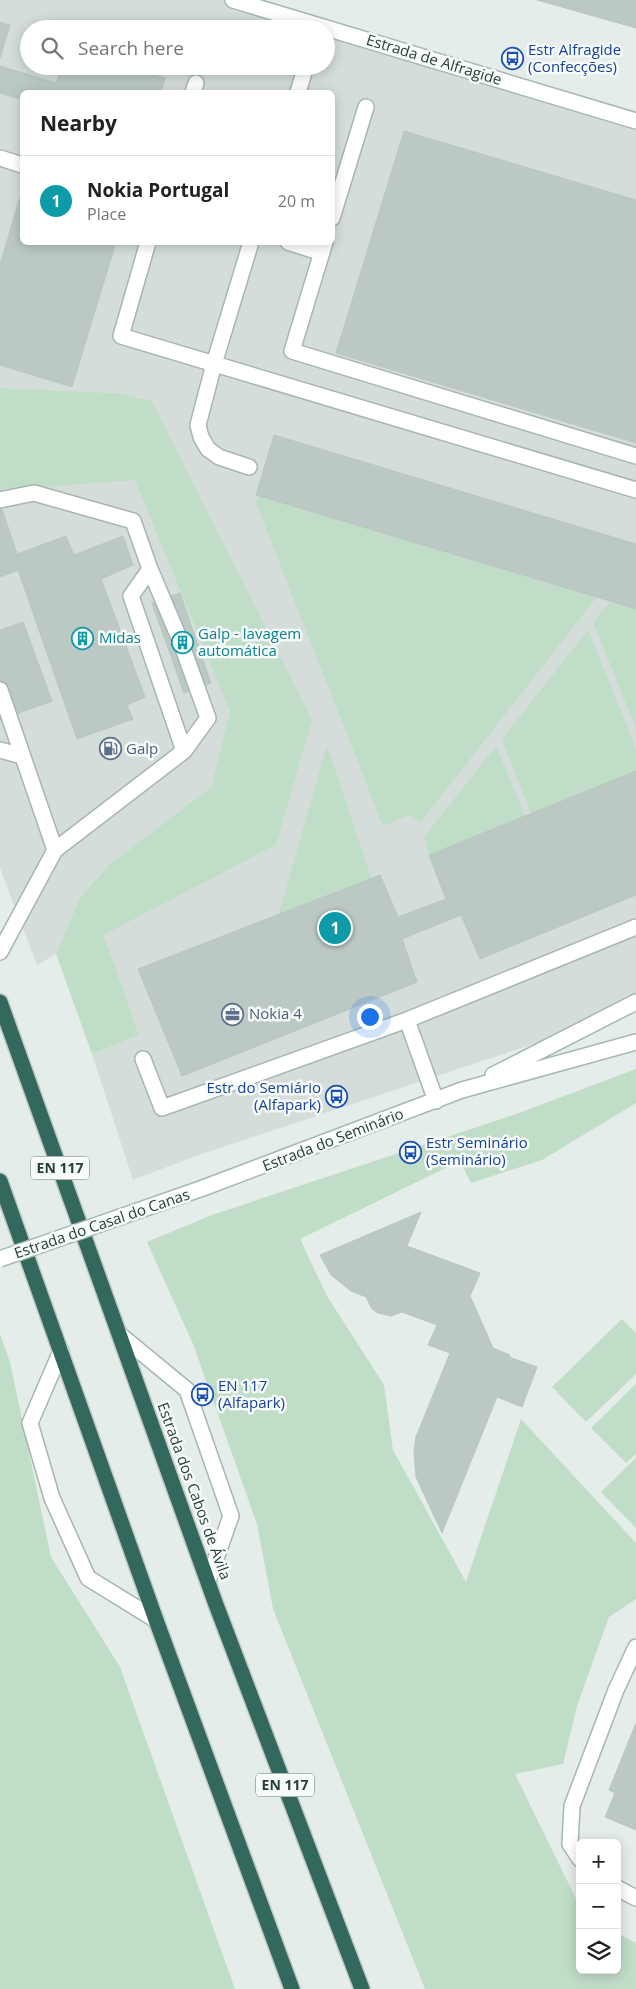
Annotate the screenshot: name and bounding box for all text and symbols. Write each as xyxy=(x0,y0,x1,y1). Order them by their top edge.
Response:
search box xyxy=(20,20,335,75)
street label: Estrada de Alfragide xyxy=(364,29,504,89)
icon: search xyxy=(38,34,66,62)
text: Search here xyxy=(78,35,184,61)
place label: Estr Alfragide (Confecções) xyxy=(528,39,621,76)
bus stop icon: Estr Alfragide (Confecções) xyxy=(500,47,524,71)
text: Nearby xyxy=(40,109,117,137)
text: Nokia Portugal xyxy=(87,177,229,203)
text: 1 xyxy=(51,190,61,212)
text: 20 m xyxy=(278,190,315,212)
text: Place xyxy=(87,203,126,225)
place label: Galp - lavagem automática xyxy=(198,623,301,660)
building icon: Midas xyxy=(71,626,95,650)
place label: Midas xyxy=(99,627,141,647)
building icon: Galp - lavagem automática xyxy=(170,631,194,655)
fuel station icon: Galp xyxy=(98,737,122,761)
place label: Galp xyxy=(126,738,158,758)
pin: 1 xyxy=(319,909,351,947)
office icon: Nokia 4 xyxy=(221,1002,245,1026)
place label: Nokia 4 xyxy=(249,1003,302,1023)
your location xyxy=(357,1004,383,1030)
place label: Estr do Semiário (Alfapark) xyxy=(206,1077,321,1114)
bus stop icon: Estr do Semiário (Alfapark) xyxy=(325,1085,349,1109)
street label: Estrada do Seminário xyxy=(259,1103,406,1175)
place label: Estr Seminário (Seminário) xyxy=(426,1132,528,1169)
bus stop icon: Estr Seminário (Seminário) xyxy=(398,1140,422,1164)
road number: EN 117 xyxy=(31,1156,89,1180)
street label: Estrada do Casal do Canas xyxy=(11,1184,192,1263)
place label: EN 117 (Alfapark) xyxy=(218,1375,285,1412)
bus stop icon: EN 117 (Alfapark) xyxy=(190,1383,214,1407)
street label: Estrada dos Cabos de Ávila xyxy=(153,1399,236,1582)
road number: EN 117 xyxy=(256,1774,314,1796)
map controls xyxy=(576,1839,621,1974)
button: + xyxy=(576,1839,621,1884)
button: − xyxy=(576,1884,621,1929)
button: layers xyxy=(576,1929,621,1974)

